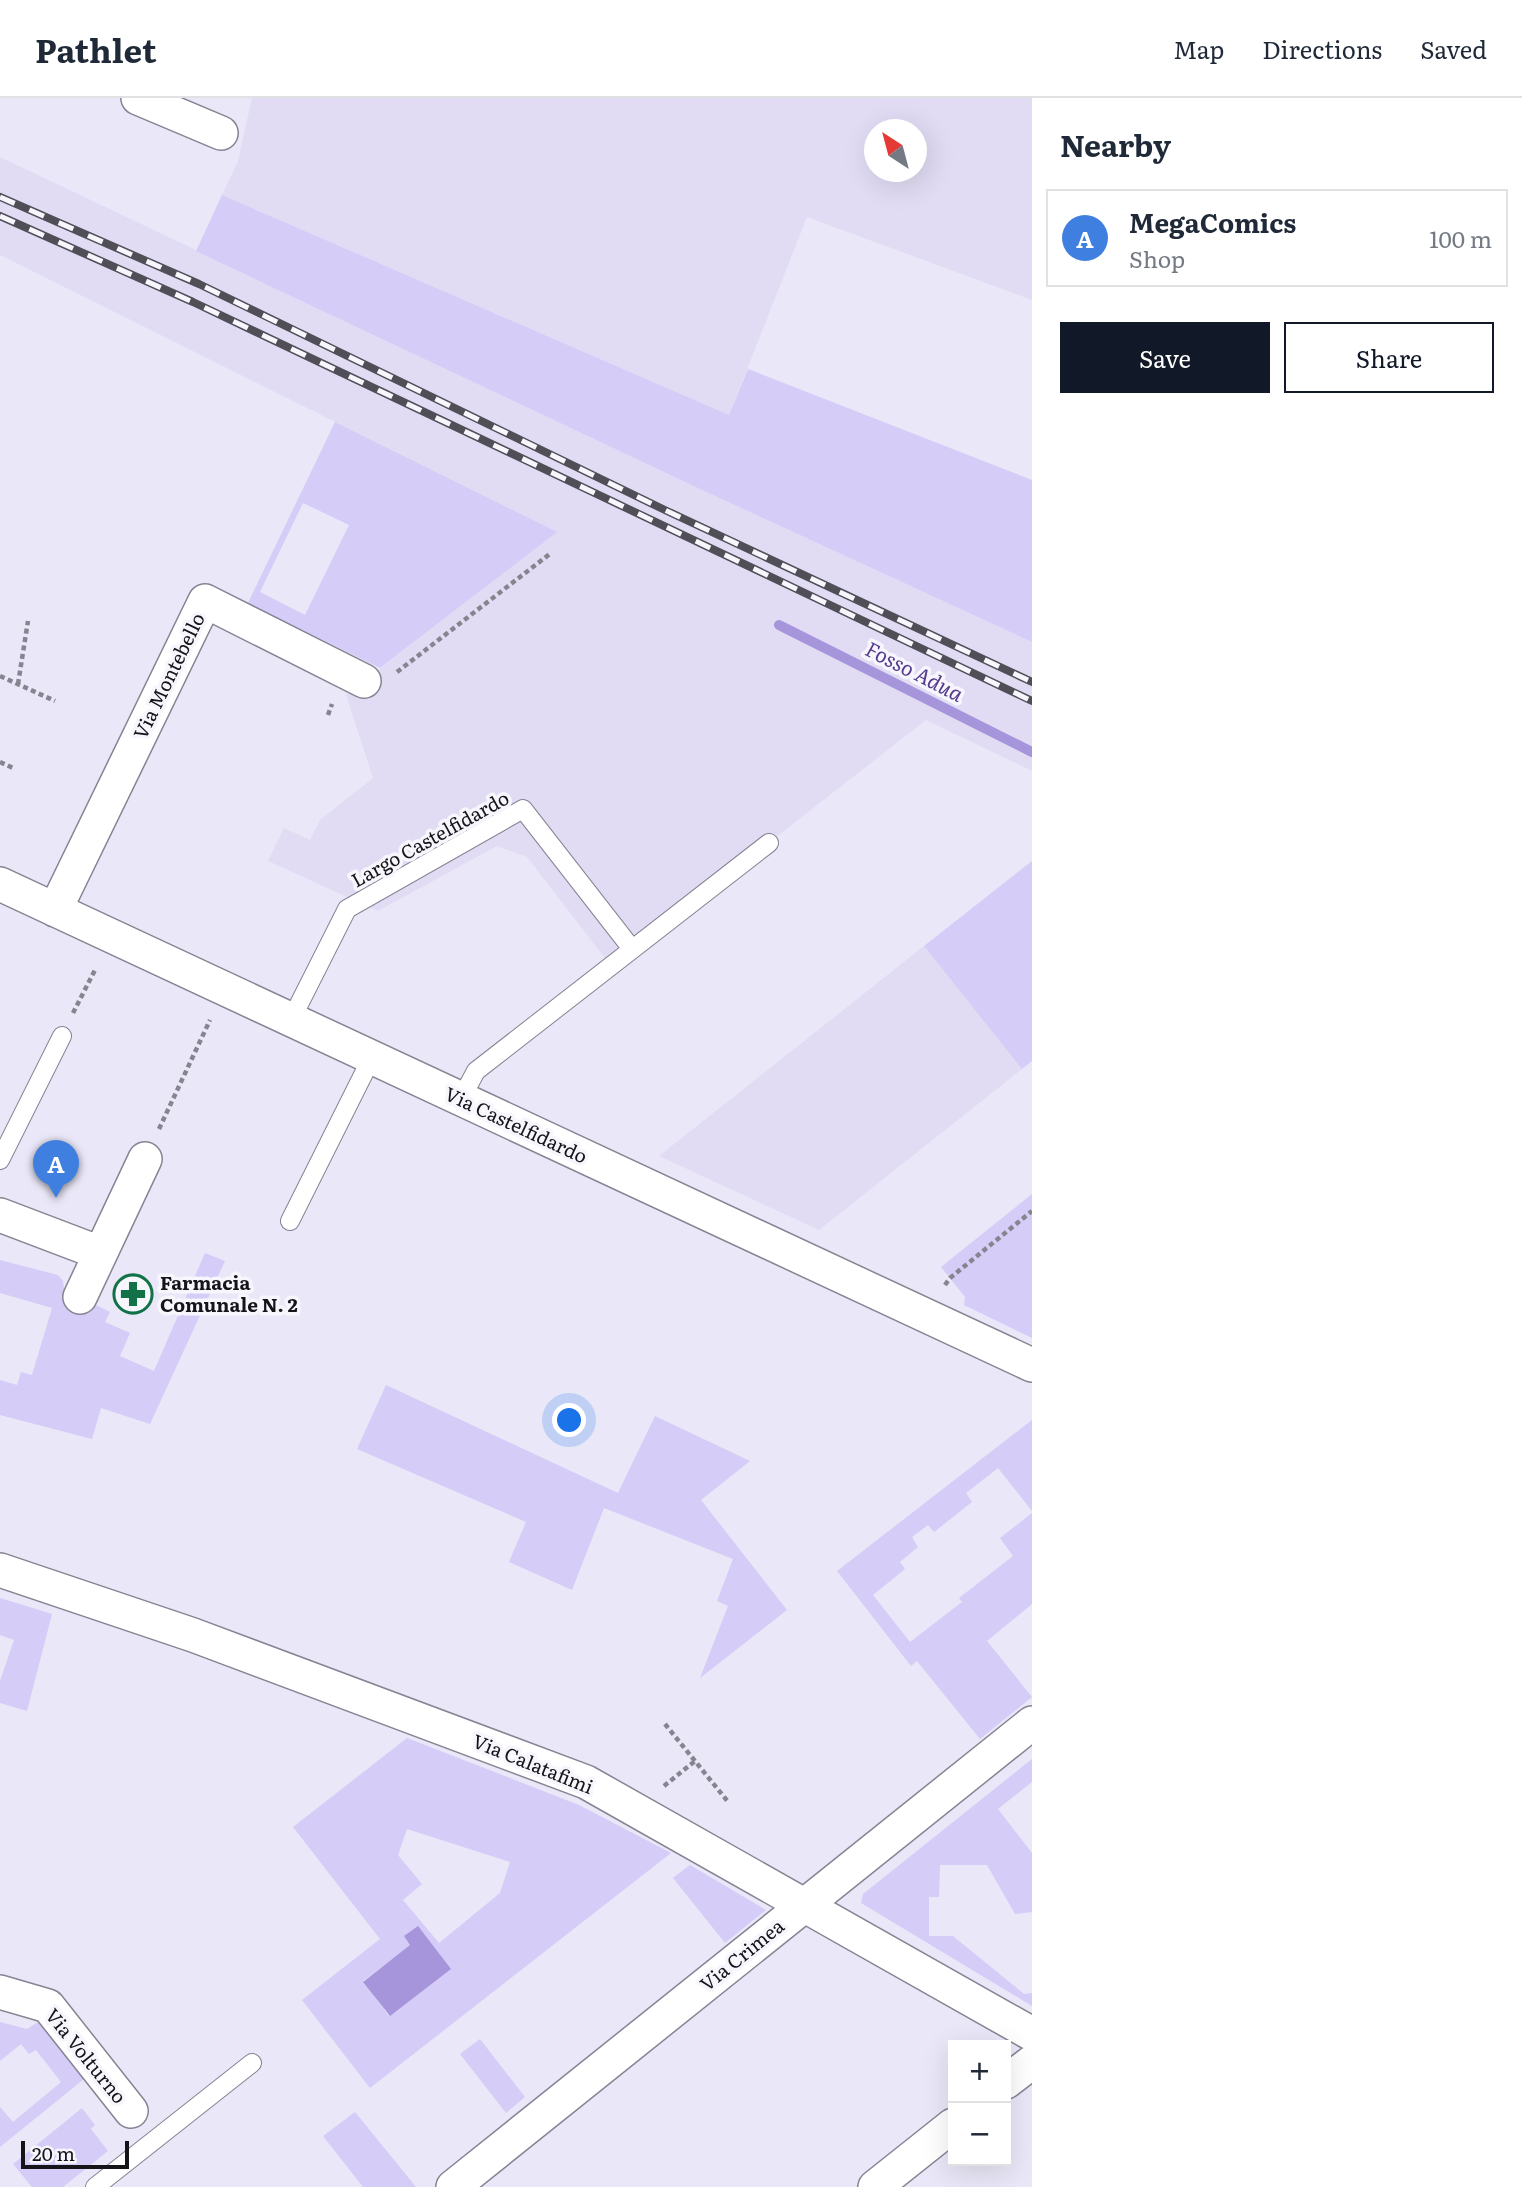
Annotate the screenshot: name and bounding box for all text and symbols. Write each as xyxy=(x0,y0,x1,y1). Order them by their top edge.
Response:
text: Pathlet xyxy=(35,24,156,73)
text: Map xyxy=(1173,31,1224,66)
text: Directions xyxy=(1262,31,1382,66)
text: Saved xyxy=(1420,31,1487,66)
north arrow xyxy=(864,119,927,182)
text: Nearby xyxy=(1060,122,1171,166)
text: MegaComics xyxy=(1129,202,1296,241)
text: A xyxy=(1076,221,1094,255)
text: 100 m xyxy=(1429,221,1492,255)
text: Shop xyxy=(1129,241,1185,275)
button: Save xyxy=(1060,322,1270,393)
button: Share xyxy=(1284,322,1494,393)
street label: Via Montebello xyxy=(125,608,211,743)
water label: Fosso Adua xyxy=(861,632,969,708)
street label: Largo Castelfidardo xyxy=(345,783,514,893)
street label: Via Castelfidardo xyxy=(441,1079,592,1169)
pin: A xyxy=(33,1140,79,1198)
place label: Farmacia Comunale N. 2 xyxy=(160,1268,298,1318)
pharmacy icon: Farmacia Comunale N. 2 xyxy=(112,1273,154,1315)
your location xyxy=(552,1403,586,1437)
street label: Via Calatafimi xyxy=(469,1726,598,1800)
street label: Via Crimea xyxy=(693,1911,790,1997)
street label: Via Volturno xyxy=(40,2002,134,2109)
map controls xyxy=(948,2040,1011,2166)
button: + xyxy=(948,2040,1011,2103)
button: − xyxy=(948,2103,1011,2166)
scale bar xyxy=(21,2138,130,2170)
text: 20 m xyxy=(32,2139,75,2167)

